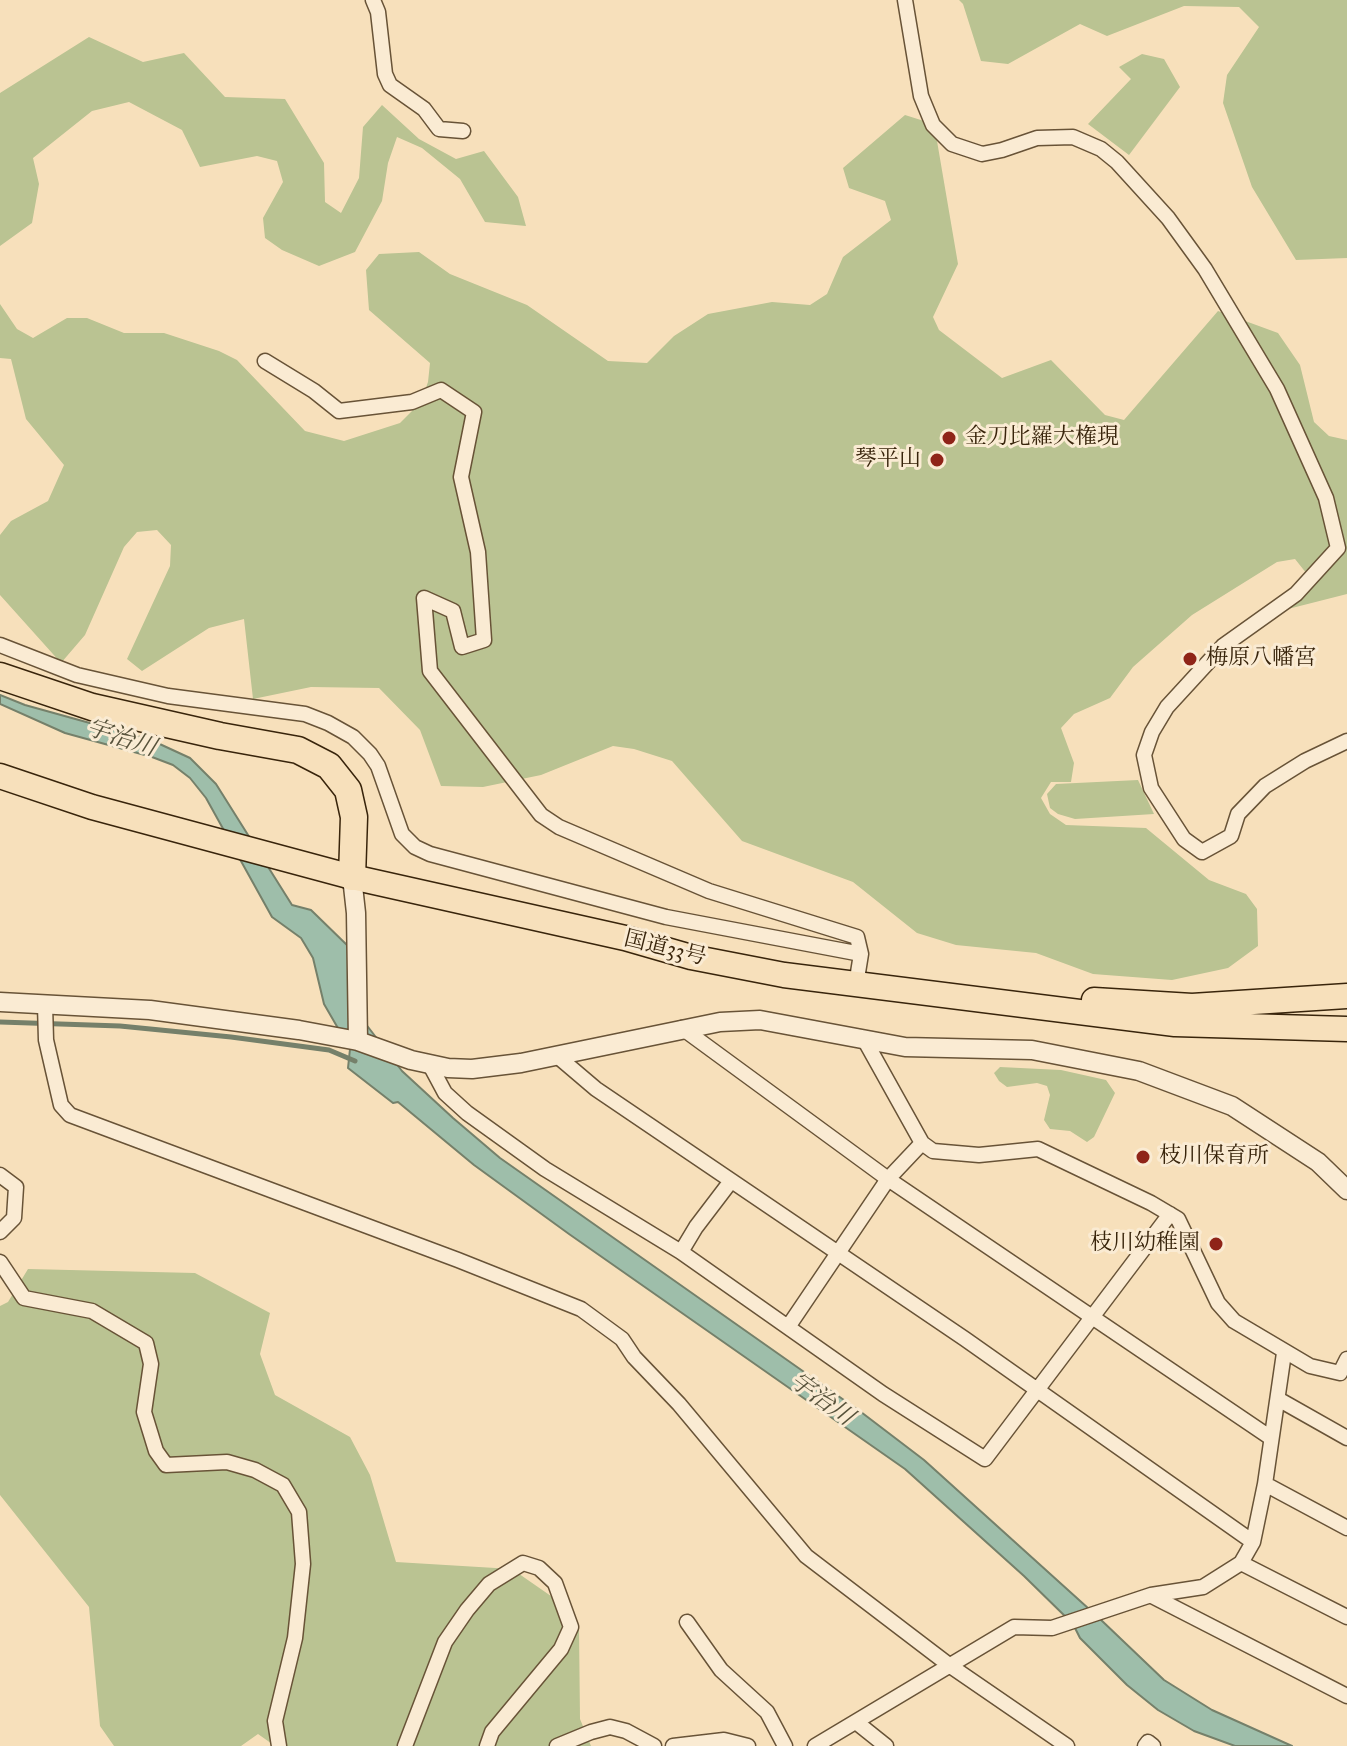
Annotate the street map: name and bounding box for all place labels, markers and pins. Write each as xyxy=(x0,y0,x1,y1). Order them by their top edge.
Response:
place label: 金刀比羅大権現 xyxy=(965,425,1119,451)
marker: 金刀比羅大権現 xyxy=(940,429,958,447)
place label: 琴平山 xyxy=(855,447,921,473)
marker: 琴平山 xyxy=(928,451,946,469)
place label: 梅原八幡宮 xyxy=(1206,646,1316,672)
marker: 梅原八幡宮 xyxy=(1181,650,1199,668)
place label: 枝川保育所 xyxy=(1159,1144,1269,1170)
marker: 枝川保育所 xyxy=(1134,1148,1152,1166)
place label: 枝川幼稚園 xyxy=(1090,1231,1200,1257)
marker: 枝川幼稚園 xyxy=(1207,1235,1225,1253)

